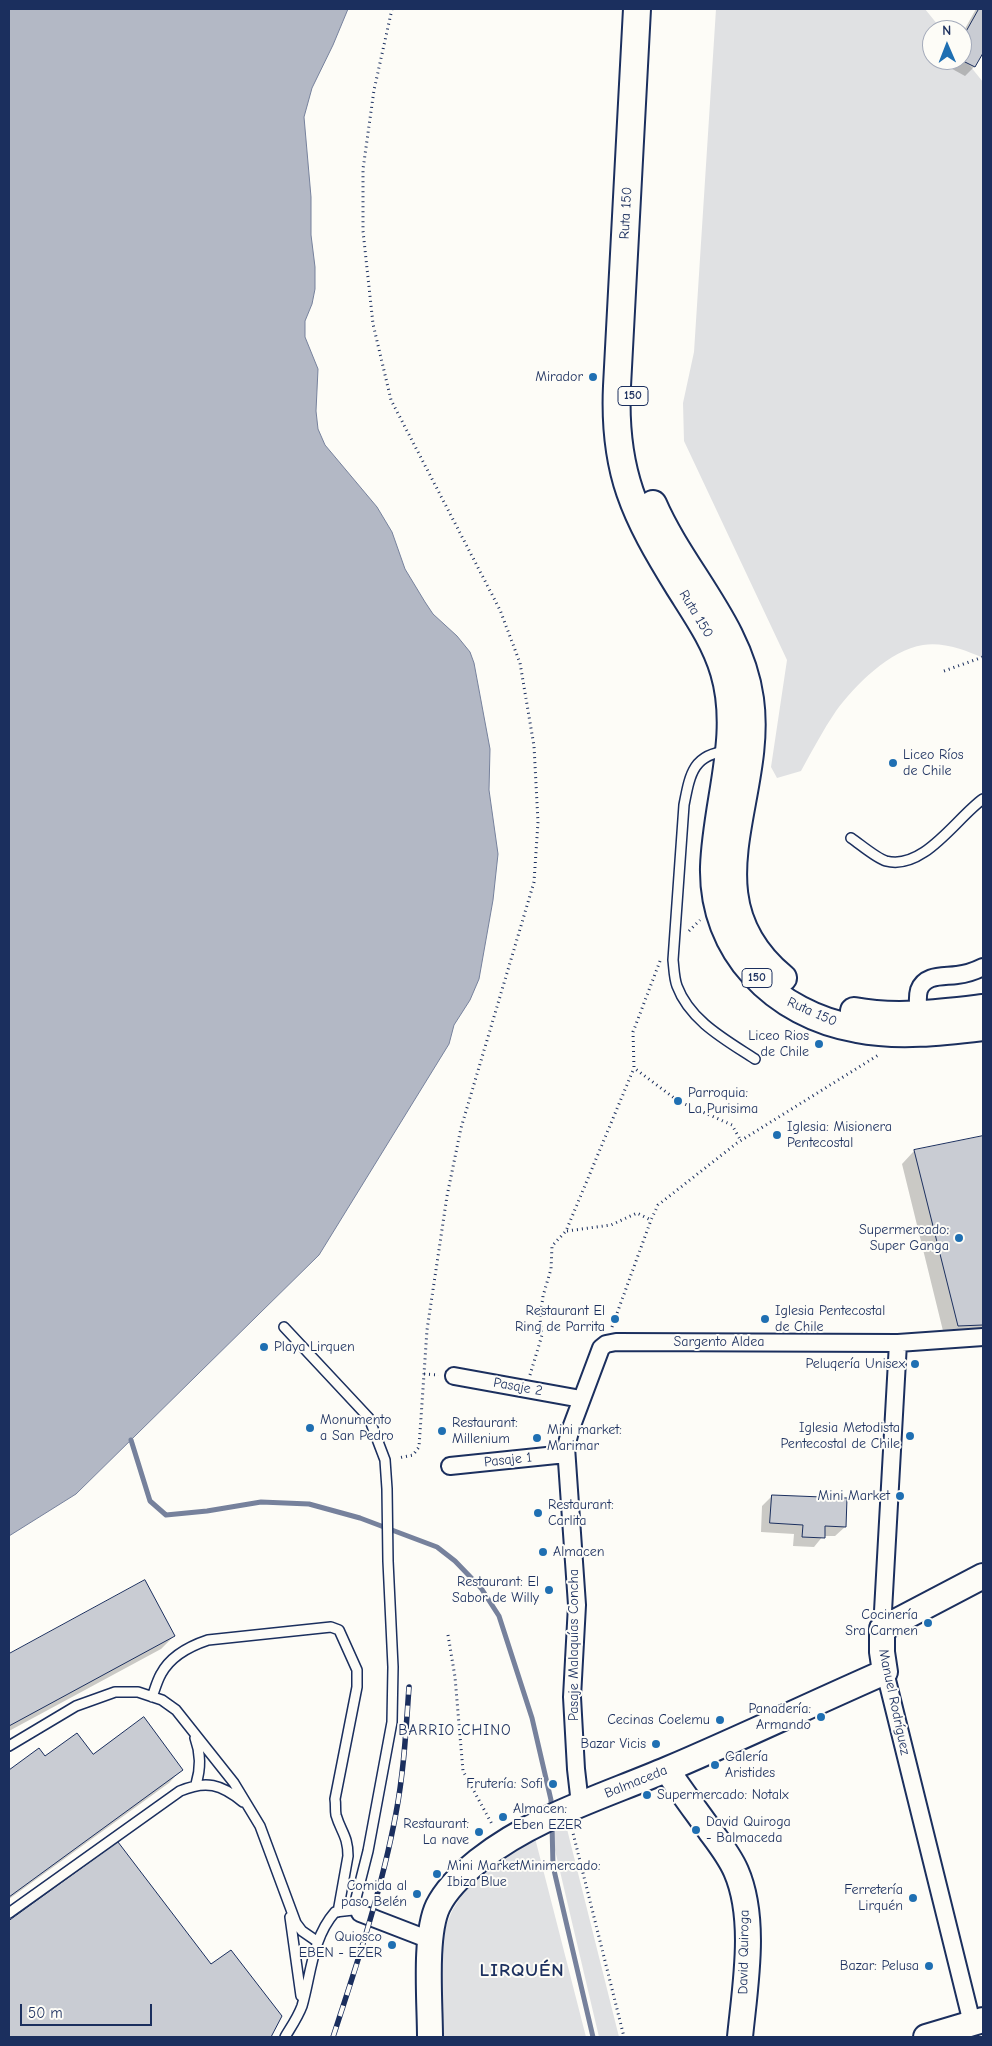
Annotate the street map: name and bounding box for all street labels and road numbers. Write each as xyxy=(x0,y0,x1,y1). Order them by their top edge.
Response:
street label: Ruta 150 xyxy=(616,186,636,240)
road number: 150 xyxy=(618,386,648,406)
street label: Ruta 150 xyxy=(675,587,717,641)
road number: 150 xyxy=(742,968,772,988)
street label: Ruta 150 xyxy=(785,994,839,1030)
street label: Sargento Aldea xyxy=(674,1334,764,1350)
street label: Pasaje 2 xyxy=(492,1374,544,1400)
street label: Pasaje 1 xyxy=(483,1449,533,1471)
street label: Pasaje Malaquías Concha xyxy=(566,1569,582,1721)
street label: Manuel Rodríguez xyxy=(875,1647,913,1757)
street label: Balmaceda xyxy=(602,1762,670,1802)
street label: David Quiroga xyxy=(735,1909,753,1995)

